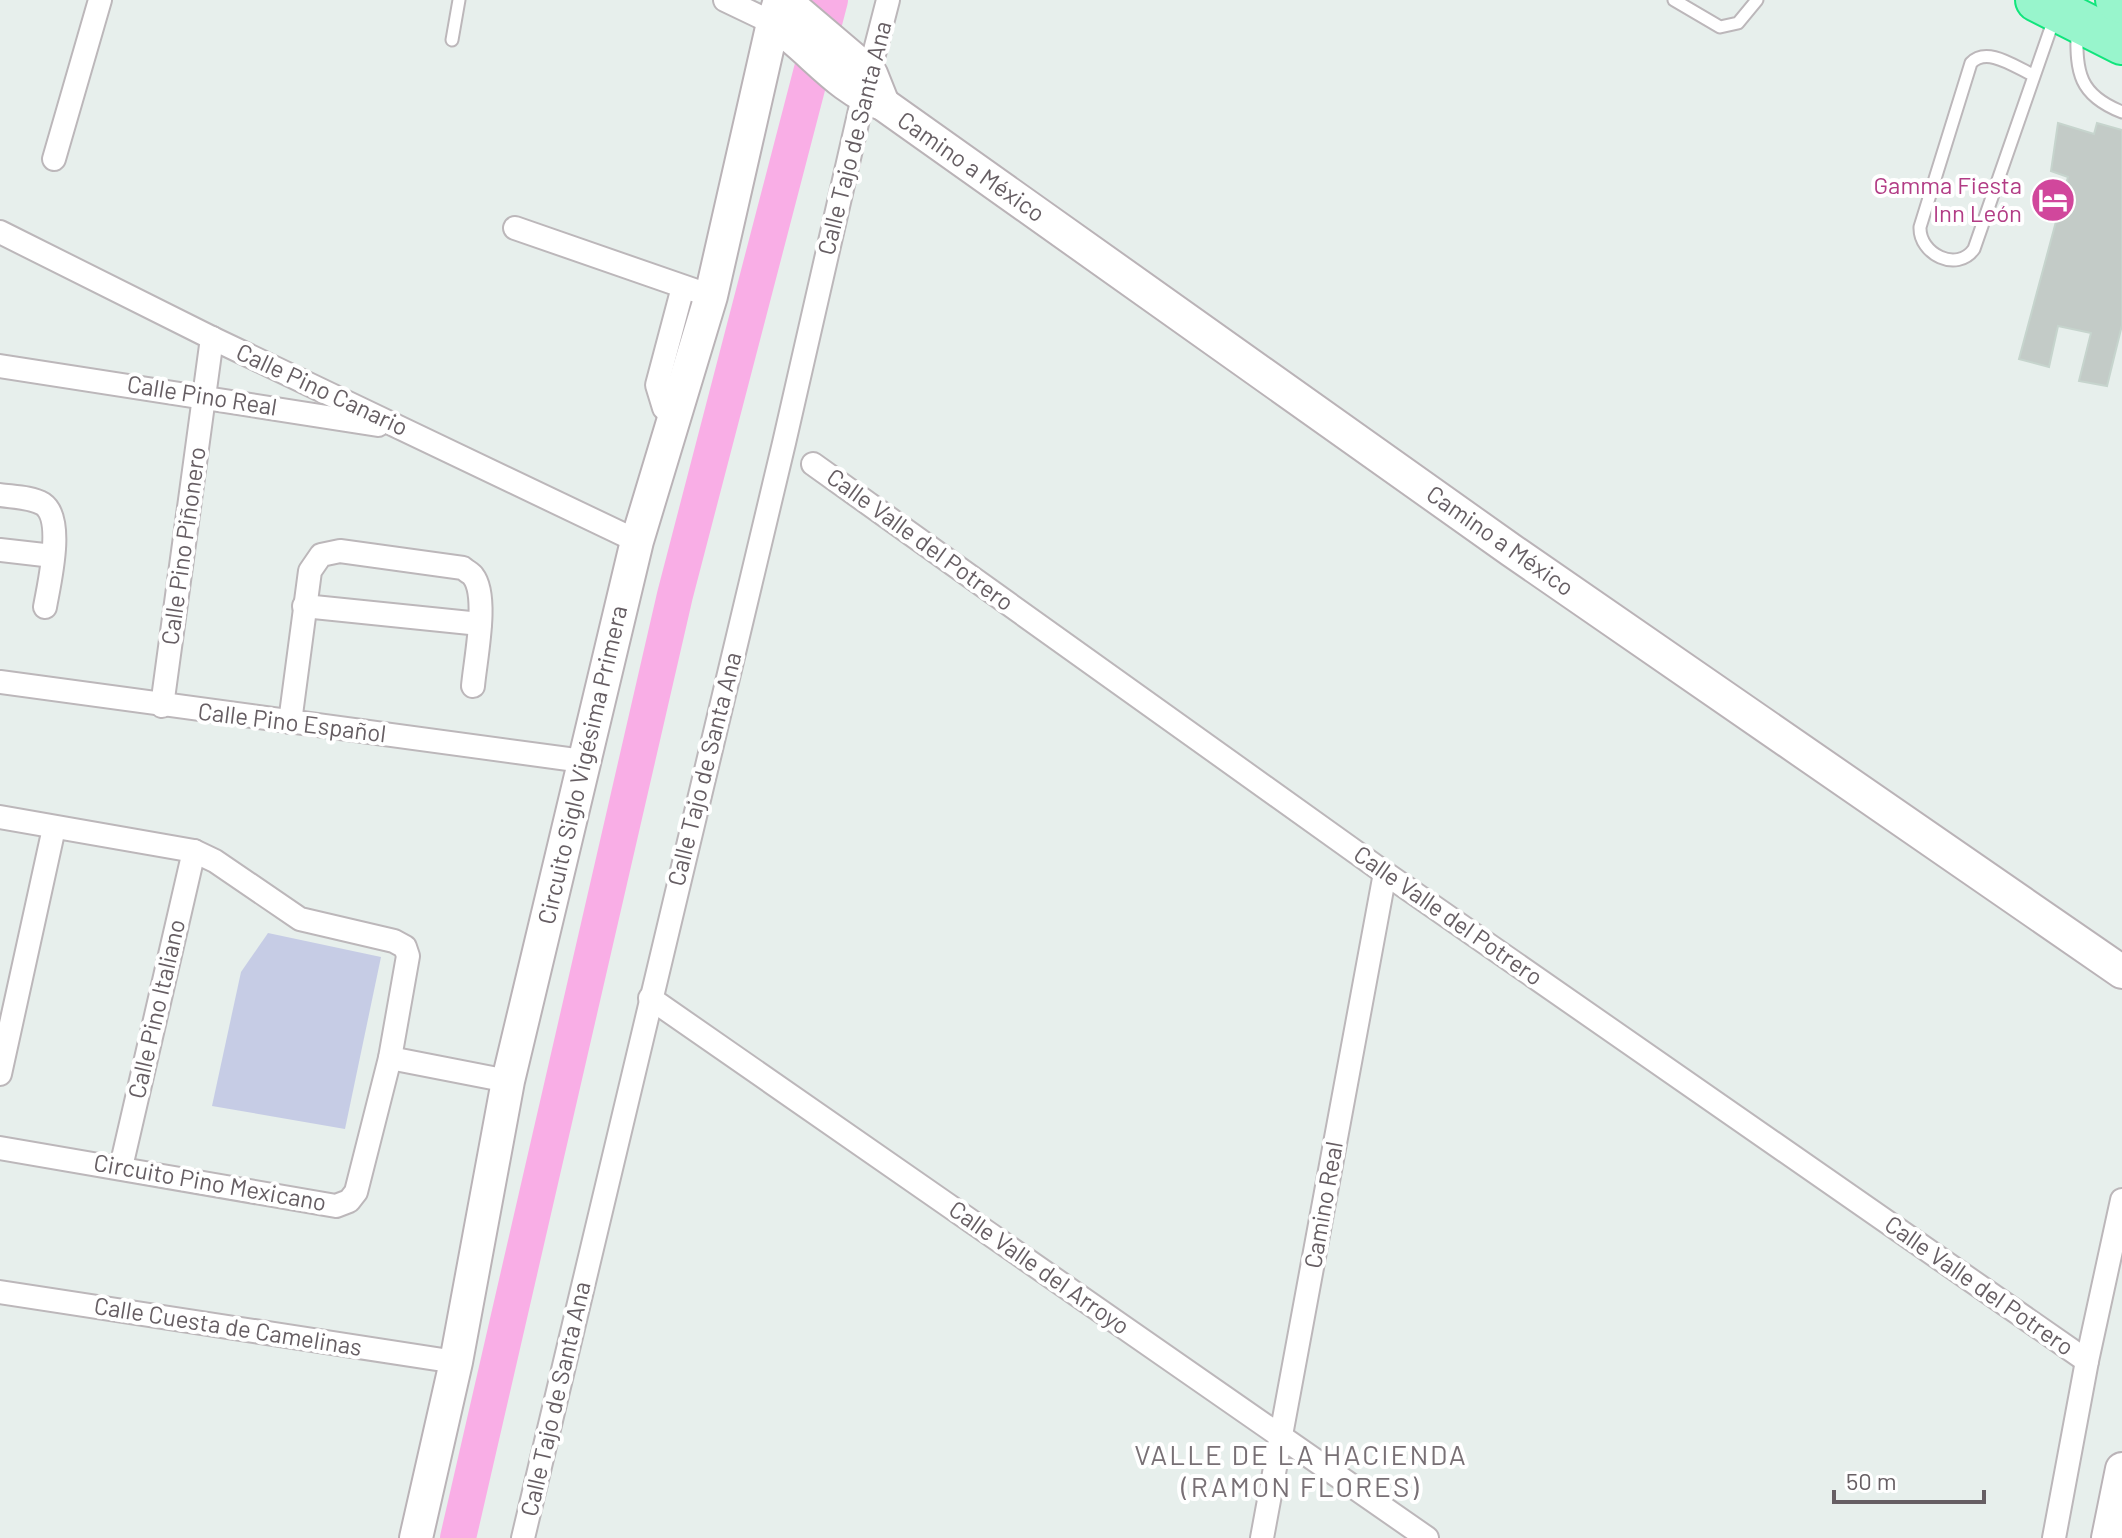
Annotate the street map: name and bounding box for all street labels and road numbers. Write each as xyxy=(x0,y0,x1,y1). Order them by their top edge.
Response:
street label: Calle Tajo de Santa Ana xyxy=(810,18,897,258)
street label: Camino a México xyxy=(893,104,1051,227)
street label: Calle Pino Canario xyxy=(232,336,413,441)
street label: Calle Pino Real xyxy=(125,368,279,421)
street label: Calle Pino Piñonero xyxy=(154,445,211,647)
street label: Calle Valle del Potrero xyxy=(822,461,1020,616)
street label: Camino a México xyxy=(1422,478,1580,601)
street label: Circuito Siglo Vigésima Primera xyxy=(531,603,632,927)
street label: Calle Tajo de Santa Ana xyxy=(660,649,747,889)
street label: Calle Pino Español xyxy=(196,696,388,747)
street label: Calle Valle del Potrero xyxy=(1349,839,1549,991)
street label: Calle Pino Italiano xyxy=(121,916,190,1101)
street label: Camino Real xyxy=(1297,1139,1348,1270)
street label: Circuito Pino Mexicano xyxy=(92,1147,329,1216)
street label: Calle Valle del Arroyo xyxy=(944,1194,1136,1340)
street label: Calle Valle del Potrero xyxy=(1880,1209,2080,1361)
street label: Calle Tajo de Santa Ana xyxy=(513,1278,596,1519)
street label: Calle Cuesta de Camelinas xyxy=(92,1290,364,1361)

